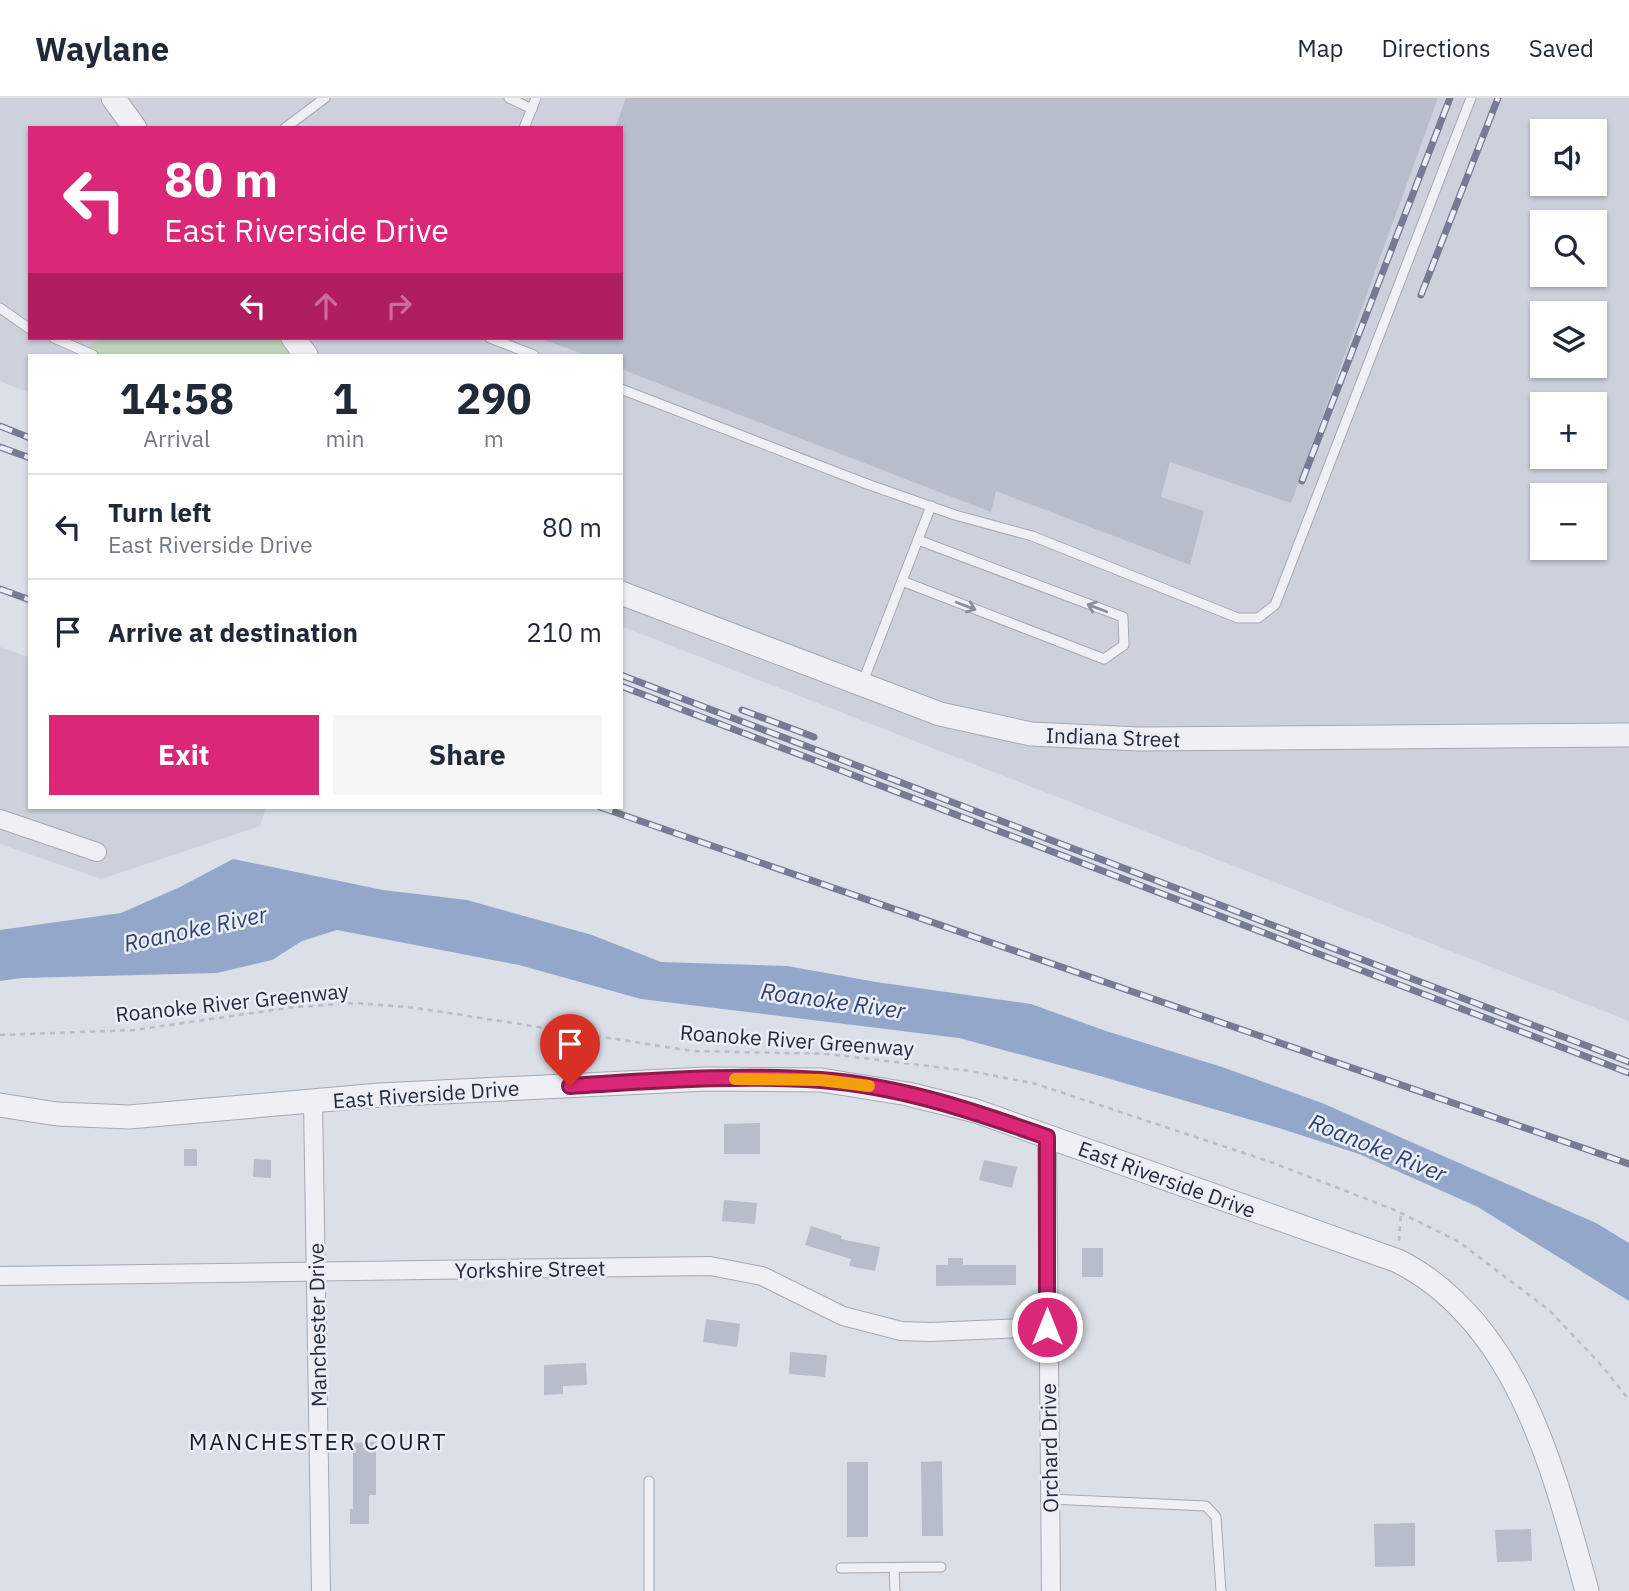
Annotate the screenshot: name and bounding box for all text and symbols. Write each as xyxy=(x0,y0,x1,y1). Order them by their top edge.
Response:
text: Waylane xyxy=(35,27,169,70)
text: Map xyxy=(1297,32,1343,64)
text: Directions xyxy=(1381,32,1491,64)
text: Saved xyxy=(1529,32,1594,64)
map controls xyxy=(1530,119,1607,560)
button: sound xyxy=(1530,119,1607,196)
text: 80 m xyxy=(164,147,278,210)
icon: left xyxy=(49,154,140,245)
text: East Riverside Drive xyxy=(164,209,449,251)
button: search xyxy=(1530,210,1607,287)
icon: left xyxy=(234,287,272,325)
icon: ahead xyxy=(307,287,345,325)
icon: right xyxy=(380,287,418,325)
button: layers xyxy=(1530,301,1607,378)
text: 14:58 xyxy=(119,371,234,426)
text: 1 xyxy=(332,371,358,426)
text: 290 xyxy=(456,371,532,426)
button: + xyxy=(1530,392,1607,469)
text: Arrival xyxy=(143,423,210,453)
text: min xyxy=(326,423,364,453)
text: m xyxy=(484,423,504,453)
button: − xyxy=(1530,483,1607,560)
text: Turn left xyxy=(108,495,211,529)
icon: left xyxy=(49,508,87,546)
text: 80 m xyxy=(542,510,602,544)
text: East Riverside Drive xyxy=(108,529,313,559)
one-way arrow xyxy=(954,600,976,613)
one-way arrow xyxy=(1087,600,1108,613)
icon: arrive xyxy=(49,613,87,651)
text: Arrive at destination xyxy=(108,615,358,649)
text: 210 m xyxy=(526,615,602,649)
button: Exit xyxy=(49,715,319,795)
button: Share xyxy=(333,715,602,795)
street label: Indiana Street xyxy=(1045,721,1181,753)
water label: Roanoke River xyxy=(121,898,270,958)
water label: Roanoke River xyxy=(759,975,908,1025)
street label: Roanoke River Greenway xyxy=(114,976,351,1028)
pin xyxy=(540,1014,600,1086)
street label: Roanoke River Greenway xyxy=(679,1018,916,1062)
icon: arrive xyxy=(551,1025,589,1063)
street label: East Riverside Drive xyxy=(332,1074,520,1114)
water label: Roanoke River xyxy=(1305,1106,1452,1188)
street label: East Riverside Drive xyxy=(1074,1134,1260,1224)
street label: Manchester Drive xyxy=(302,1243,332,1407)
street label: Yorkshire Street xyxy=(454,1254,606,1284)
position arrow xyxy=(1010,1290,1084,1364)
street label: Orchard Drive xyxy=(1034,1383,1064,1513)
district label: MANCHESTER COURT xyxy=(189,1426,447,1456)

